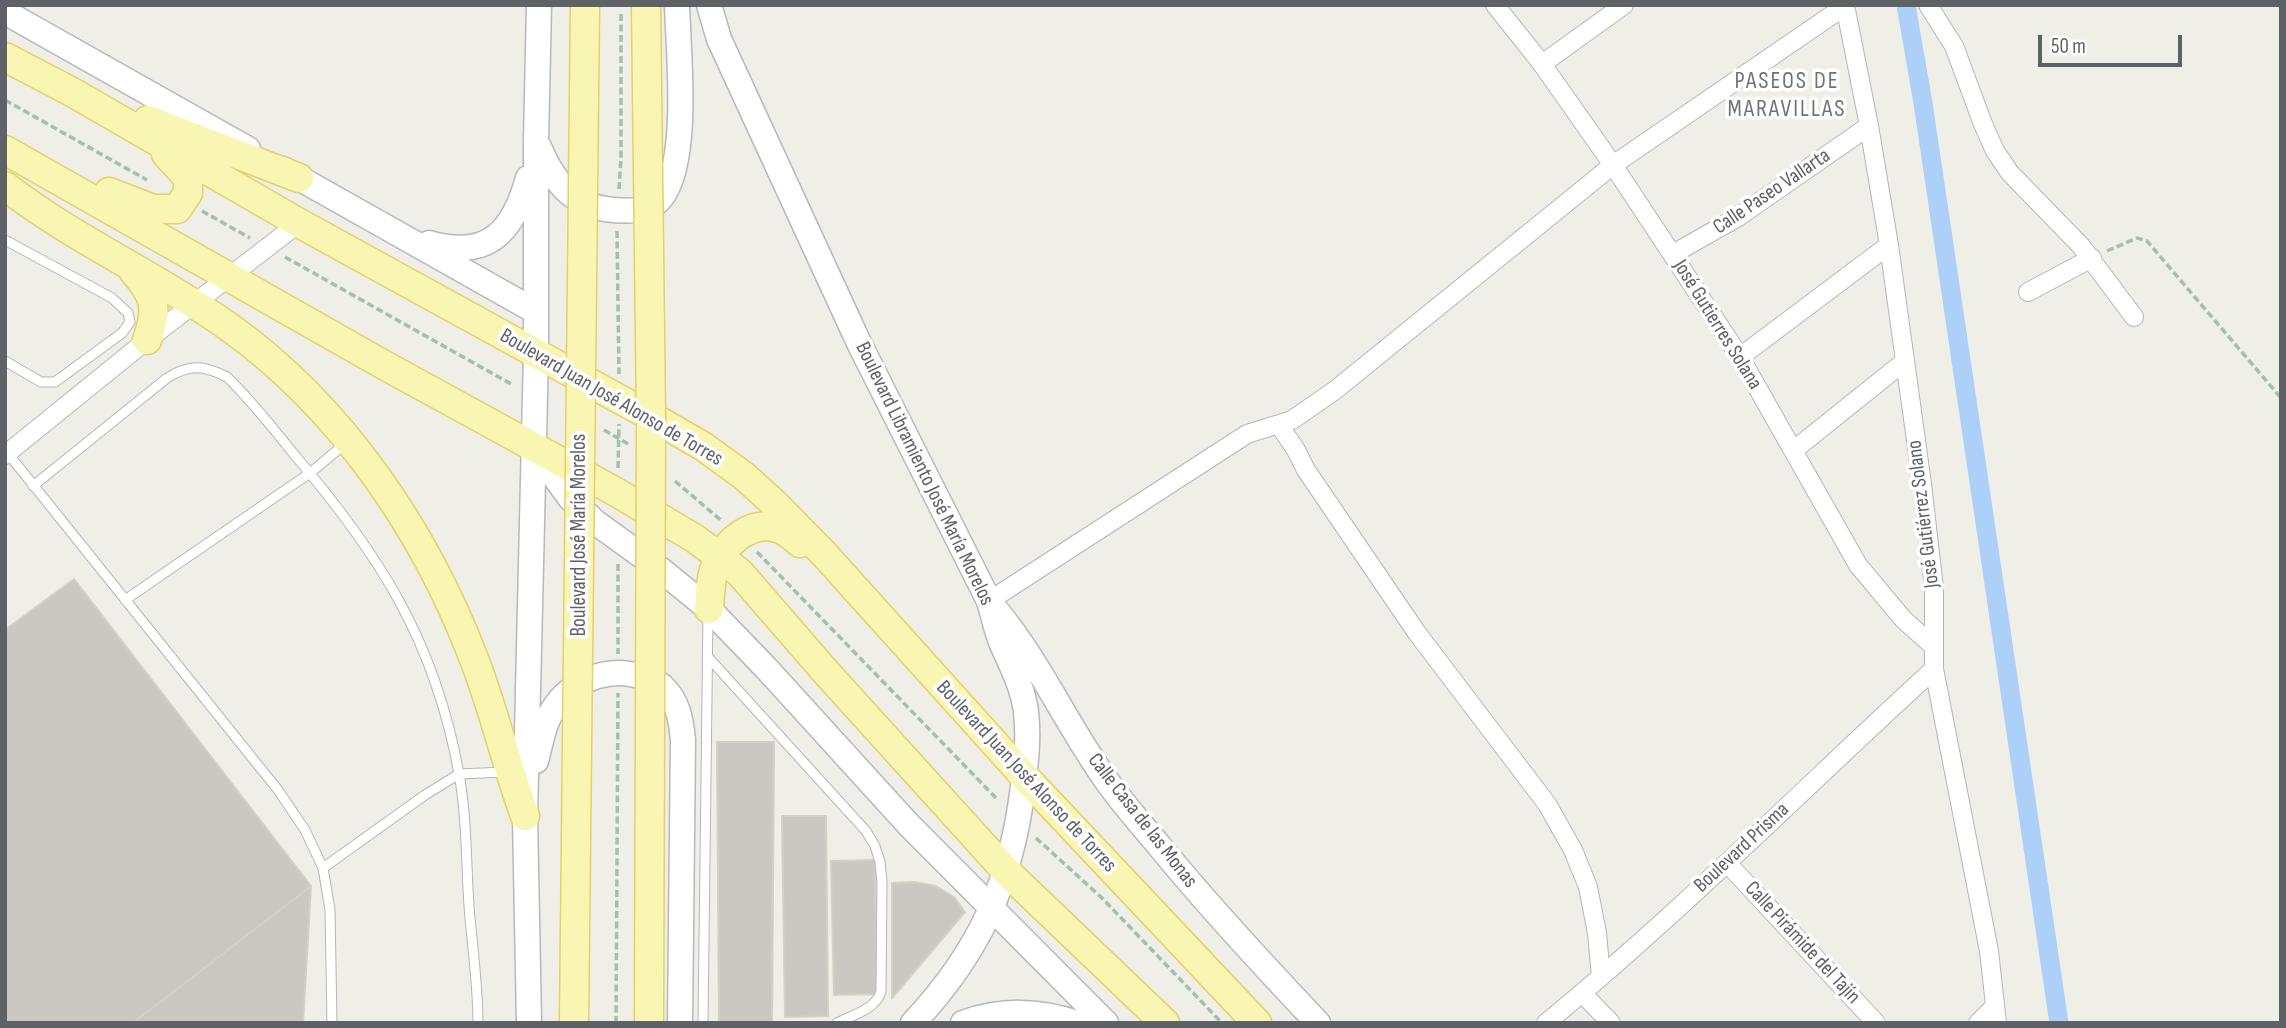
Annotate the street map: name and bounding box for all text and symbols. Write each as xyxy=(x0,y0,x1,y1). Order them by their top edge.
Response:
scale bar xyxy=(2041,21,2184,65)
text: 50 m xyxy=(2051,34,2086,59)
district label: PASEOS DE MARAVILLAS xyxy=(1729,68,1845,124)
street label: Calle Paseo Vallarta xyxy=(1709,144,1835,240)
street label: José Gutierres Solana xyxy=(1667,255,1767,395)
street label: Boulevard Juan José Alonso de Torres xyxy=(495,324,727,472)
street label: Boulevard Libramiento José María Morelos xyxy=(849,338,999,610)
street label: Boulevard José María Morelos xyxy=(567,434,593,636)
street label: José Gutiérrez Solano xyxy=(1902,439,1946,589)
street label: Boulevard Juan José Alonso de Torres xyxy=(930,676,1122,878)
street label: Calle Casa de las Monas xyxy=(1082,749,1202,893)
street label: Boulevard Prisma xyxy=(1689,798,1795,898)
street label: Calle Pirámide del Tajín xyxy=(1739,877,1865,1009)

